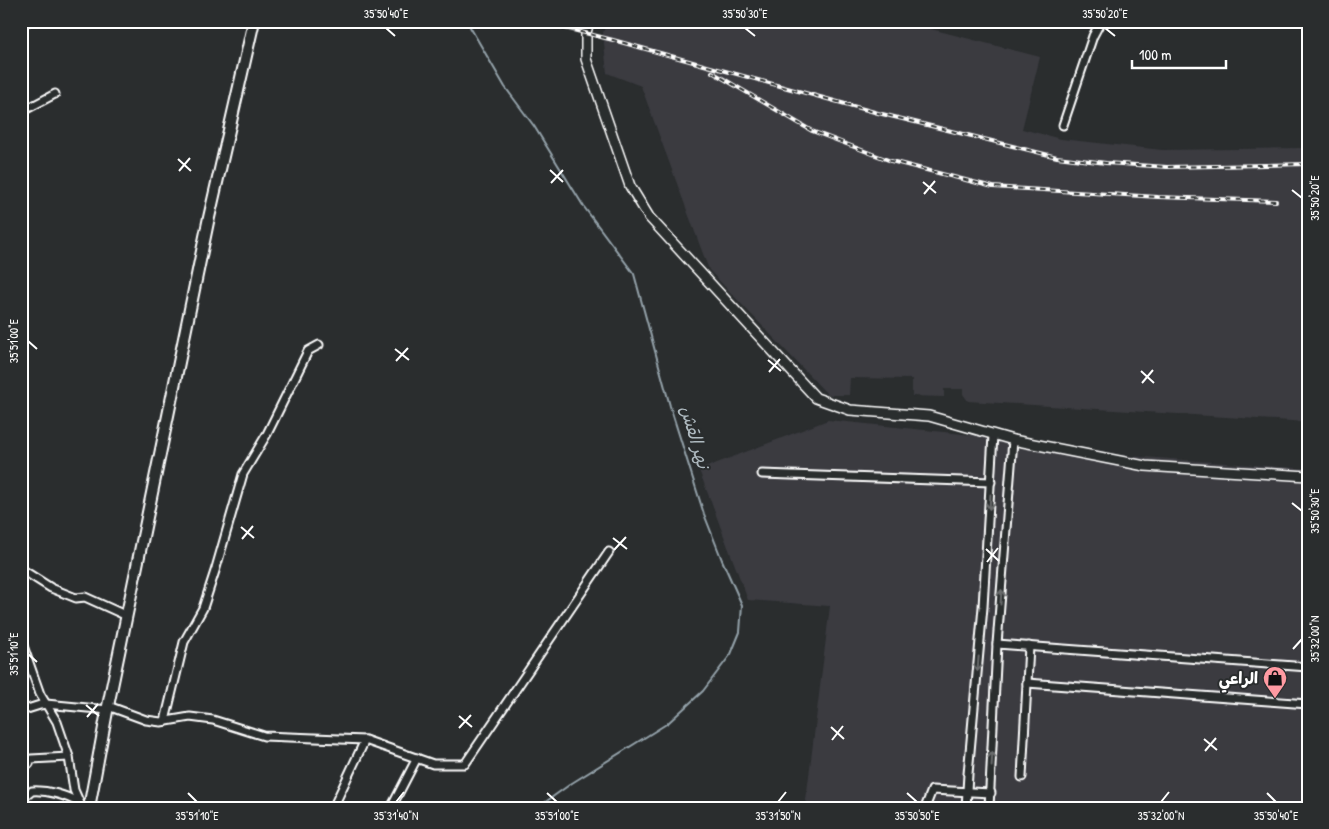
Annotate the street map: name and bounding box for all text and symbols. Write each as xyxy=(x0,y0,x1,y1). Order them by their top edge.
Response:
text: 35°50'40"E xyxy=(364,5,409,22)
text: 35°50'30"E xyxy=(722,5,768,22)
text: 35°50'20"E xyxy=(1082,5,1128,22)
scale bar xyxy=(1132,38,1225,70)
text: 100 m xyxy=(1139,44,1172,65)
text: 35°50'20"E xyxy=(1306,175,1323,221)
text: 35°51'00"E xyxy=(5,318,22,363)
water label: نهر القش xyxy=(675,403,717,474)
text: 35°50'30"E xyxy=(1306,488,1323,534)
one-way arrow xyxy=(985,493,994,509)
one-way arrow xyxy=(996,589,1006,605)
text: 35°32'00"N xyxy=(1306,616,1323,662)
text: 35°51'10"E xyxy=(5,632,22,676)
one-way arrow xyxy=(973,655,983,671)
shop icon: الراعي xyxy=(1262,665,1288,699)
place label: الراعي xyxy=(1219,667,1258,693)
one-way arrow xyxy=(987,751,997,768)
text: 35°51'10"E xyxy=(175,807,219,824)
text: 35°31'40"N xyxy=(374,807,418,824)
text: 35°51'00"E xyxy=(535,807,580,824)
text: 35°31'50"N xyxy=(755,807,801,824)
text: 35°50'50"E xyxy=(894,807,940,824)
text: 35°32'00"N xyxy=(1138,807,1184,824)
text: 35°50'40"E xyxy=(1254,807,1299,824)

